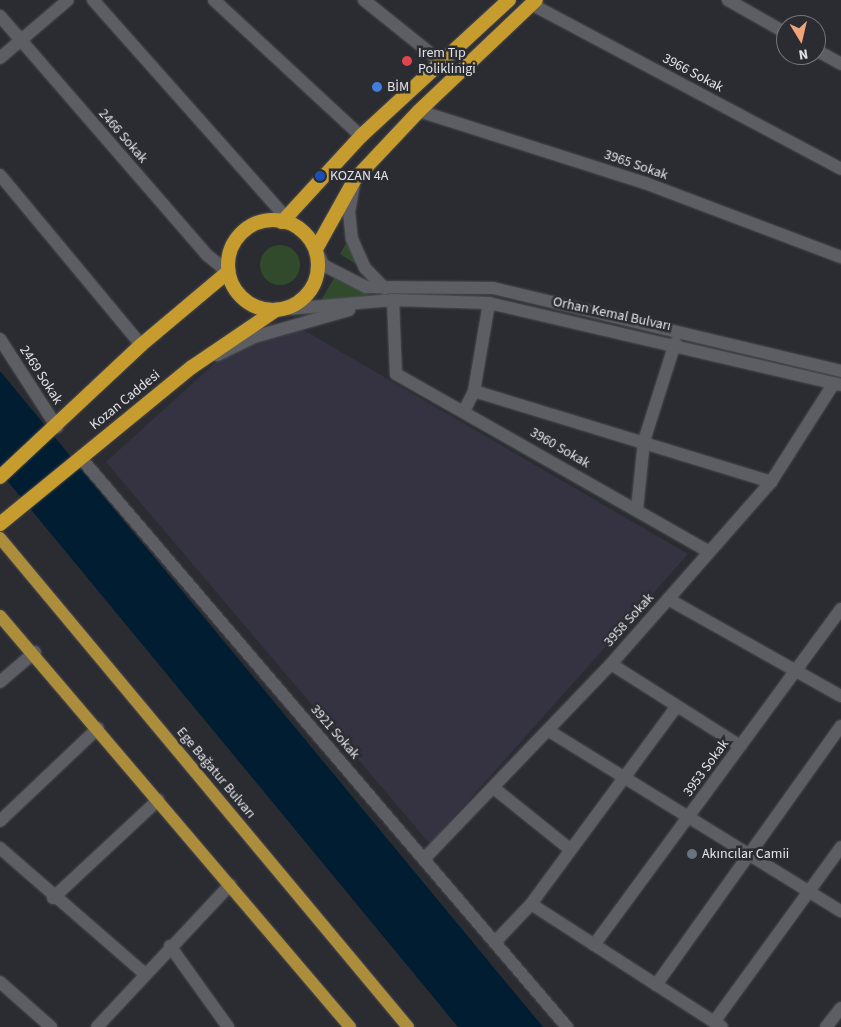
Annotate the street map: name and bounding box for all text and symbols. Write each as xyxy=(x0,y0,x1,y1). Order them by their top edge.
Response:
north arrow xyxy=(776,15,826,65)
text: N xyxy=(797,43,809,64)
place label: Irem Tıp Poliklinigi xyxy=(418,45,476,78)
street label: 3966 Sokak xyxy=(660,50,726,96)
marker: Irem Tıp Poliklinigi xyxy=(400,54,414,68)
place label: BİM xyxy=(387,79,409,95)
marker: BİM xyxy=(371,81,383,93)
street label: 2466 Sokak xyxy=(95,105,151,167)
street label: 3965 Sokak xyxy=(602,146,670,184)
place label: KOZAN 4A xyxy=(330,168,388,184)
marker: KOZAN 4A xyxy=(314,170,326,182)
street label: Orhan Kemal Bulvarı xyxy=(551,293,673,335)
street label: 2469 Sokak xyxy=(16,343,66,407)
street label: Kozan Caddesi xyxy=(86,367,164,433)
street label: 3960 Sokak xyxy=(527,424,593,472)
street label: 3958 Sokak xyxy=(601,590,657,650)
street label: 3921 Sokak xyxy=(307,701,363,763)
street label: Ege Bağatur Bulvarı xyxy=(173,724,259,822)
street label: 3953 Sokak xyxy=(680,736,732,800)
place label: Akıncılar Camii xyxy=(702,846,789,862)
marker: Akıncılar Camii xyxy=(686,848,698,860)

